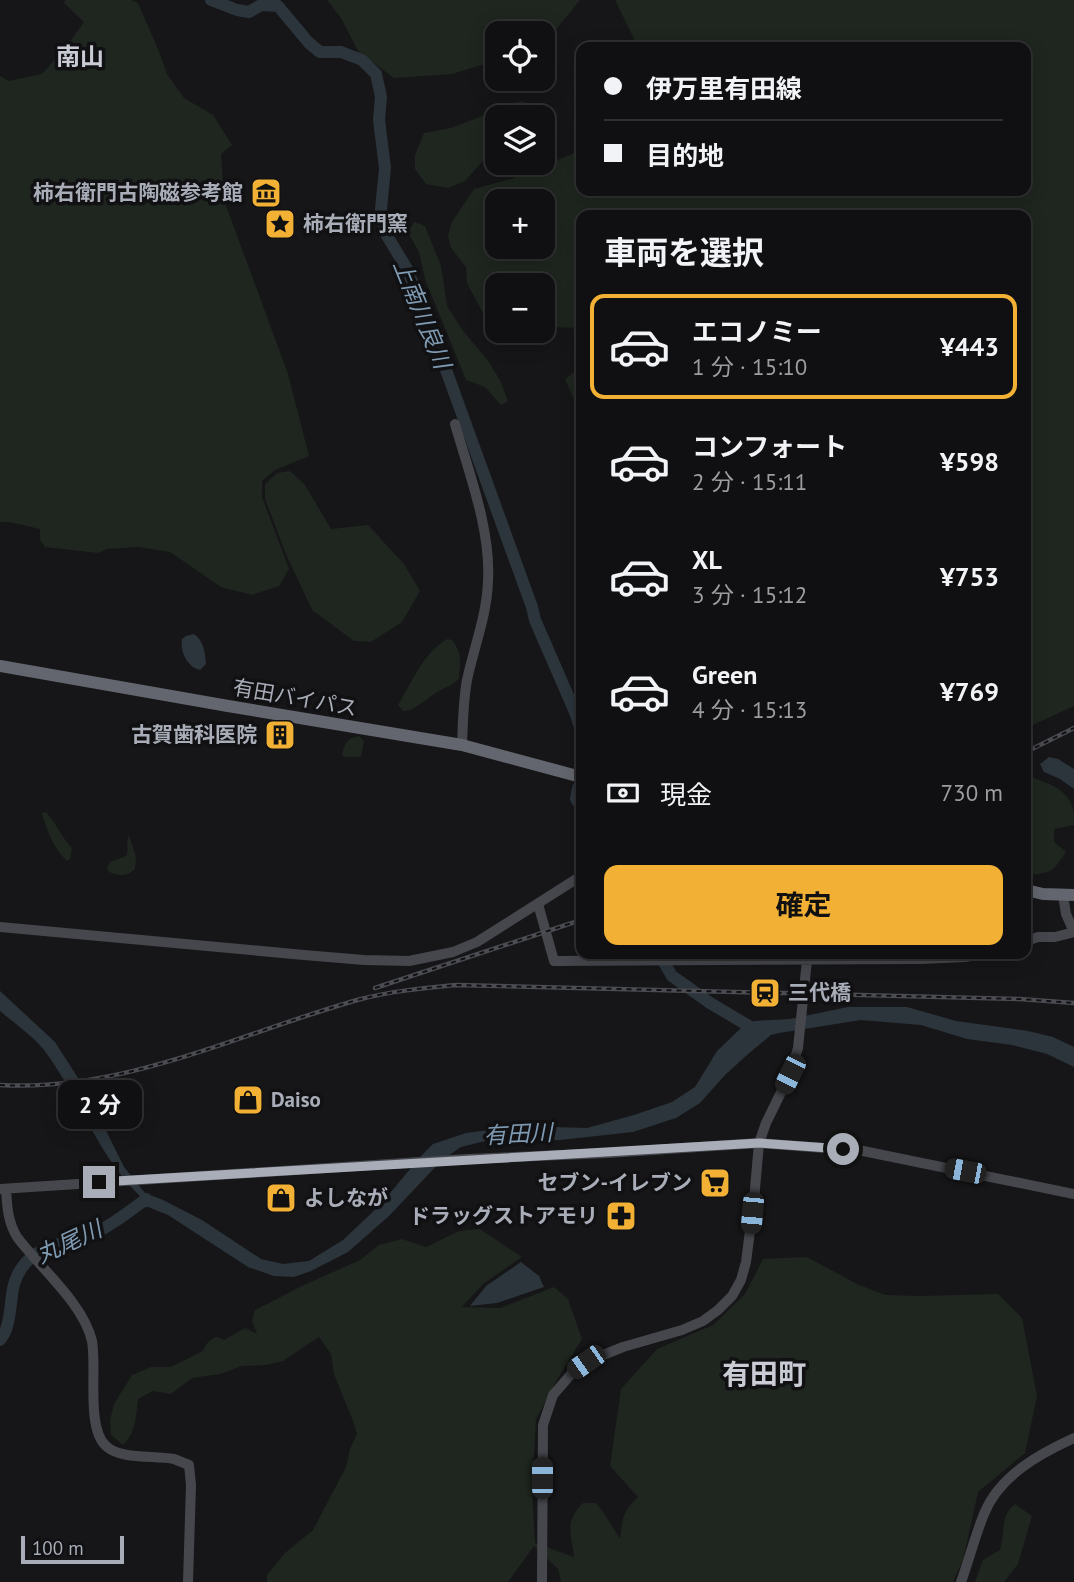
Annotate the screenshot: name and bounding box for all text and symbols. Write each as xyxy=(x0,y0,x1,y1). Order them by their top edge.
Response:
map controls xyxy=(485,21,555,343)
button: locate xyxy=(485,21,555,91)
district label: 南山 xyxy=(56,41,104,72)
text: 伊万里有田線 xyxy=(646,72,802,105)
button: layers xyxy=(485,105,555,175)
text: 目的地 xyxy=(646,139,724,172)
museum icon: 柿右衛門古陶磁参考館 xyxy=(249,176,283,210)
place label: 柿右衛門古陶磁参考館 xyxy=(33,179,243,206)
button: + xyxy=(485,189,555,259)
place icon: 柿右衛門窯 xyxy=(263,207,297,241)
place label: 柿右衛門窯 xyxy=(303,210,408,237)
text: 車両を選択 xyxy=(604,231,764,273)
water label: 上南川良川 xyxy=(387,255,459,375)
button: − xyxy=(485,273,555,343)
icon: car xyxy=(608,315,671,378)
text: エコノミー xyxy=(692,315,822,348)
text: ¥443 xyxy=(940,330,999,363)
text: 1 分 · 15:10 xyxy=(692,352,807,381)
icon: car xyxy=(608,430,671,493)
text: コンフォート xyxy=(692,430,847,463)
text: ¥598 xyxy=(940,445,999,478)
text: 2 分 · 15:11 xyxy=(692,467,807,496)
text: XL xyxy=(692,543,722,576)
icon: car xyxy=(608,545,671,608)
text: ¥753 xyxy=(940,560,999,593)
text: 3 分 · 15:12 xyxy=(692,580,807,609)
text: Green xyxy=(692,658,757,691)
icon: car xyxy=(608,660,671,723)
street label: 有田バイパス xyxy=(231,673,359,722)
text: ¥769 xyxy=(940,675,999,708)
text: 4 分 · 15:13 xyxy=(692,695,807,724)
building icon: 古賀歯科医院 xyxy=(263,718,297,752)
place label: 古賀歯科医院 xyxy=(131,721,257,748)
icon: cash xyxy=(604,774,642,812)
text: 現金 xyxy=(660,778,712,811)
text: 730 m xyxy=(941,778,1003,807)
button: 確定 xyxy=(604,865,1003,945)
station icon: 三代橋 xyxy=(748,976,782,1010)
place label: 三代橋 xyxy=(788,979,851,1006)
car xyxy=(772,1051,809,1097)
callout: 2 分 xyxy=(57,1080,141,1130)
shop icon: Daiso xyxy=(231,1083,265,1117)
place label: Daiso xyxy=(271,1086,321,1113)
text: 2 分 xyxy=(79,1090,121,1119)
water label: 有田川 xyxy=(483,1117,556,1150)
route start xyxy=(827,1133,859,1165)
car xyxy=(943,1157,988,1185)
route end xyxy=(83,1166,115,1198)
supermarket icon: セブン-イレブン xyxy=(698,1166,732,1200)
place label: セブン-イレブン xyxy=(537,1169,692,1196)
shop icon: よしなが xyxy=(264,1181,298,1215)
place label: よしなが xyxy=(304,1184,388,1211)
car xyxy=(740,1191,765,1235)
pharmacy icon: ドラッグストアモリ xyxy=(604,1199,638,1233)
place label: ドラッグストアモリ xyxy=(409,1202,598,1229)
water label: 丸尾川 xyxy=(31,1213,109,1269)
car xyxy=(563,1341,610,1383)
district label: 有田町 xyxy=(722,1355,806,1392)
car xyxy=(532,1457,553,1499)
scale bar xyxy=(21,1533,124,1565)
text: 100 m xyxy=(32,1536,84,1560)

